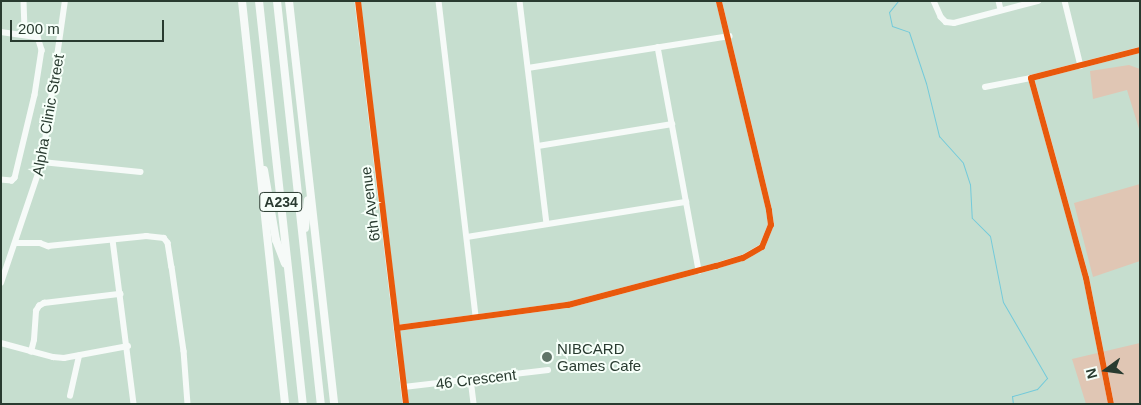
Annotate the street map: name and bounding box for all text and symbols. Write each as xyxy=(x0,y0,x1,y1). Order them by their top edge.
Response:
scale bar xyxy=(12,10,166,42)
text: 200 m xyxy=(18,20,60,37)
street label: Alpha Clinic Street xyxy=(28,53,68,177)
street label: 6th Avenue xyxy=(356,165,384,243)
road number: A234 xyxy=(258,190,304,213)
place label: NIBCARD Games Cafe xyxy=(557,339,641,374)
north arrow xyxy=(1081,345,1131,395)
marker: NIBCARD Games Cafe xyxy=(541,351,553,363)
street label: 46 Crescent xyxy=(435,365,517,393)
text: N xyxy=(1082,367,1100,380)

